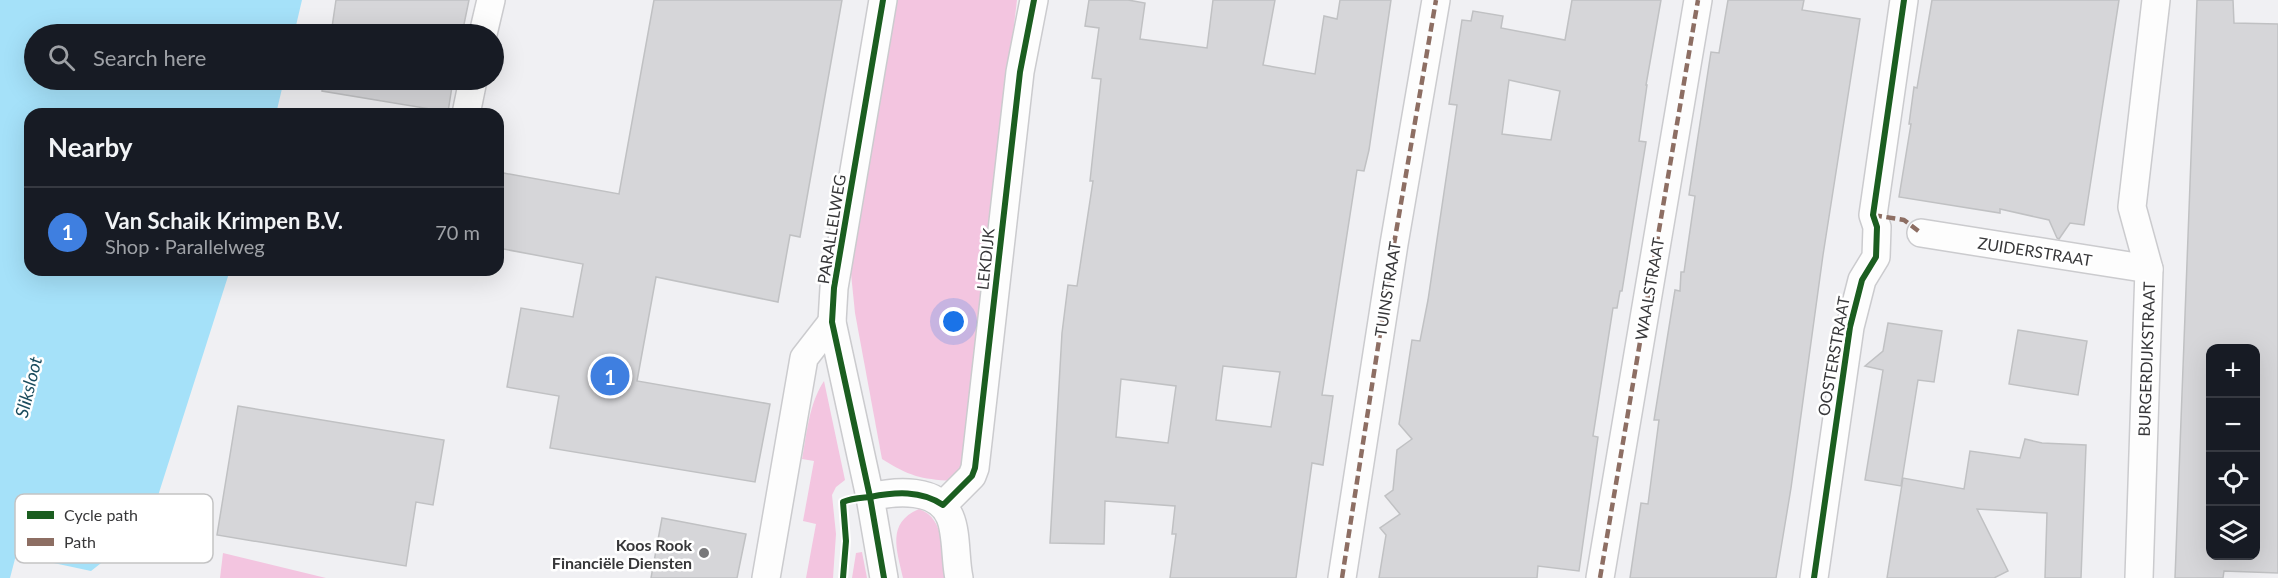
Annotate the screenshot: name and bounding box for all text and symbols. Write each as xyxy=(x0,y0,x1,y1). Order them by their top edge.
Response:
search box xyxy=(24,24,504,90)
icon: search xyxy=(45,41,78,74)
text: Search here xyxy=(93,44,206,71)
text: Nearby xyxy=(48,131,133,163)
street label: PARALLELWEG xyxy=(813,173,849,285)
text: Van Schaik Krimpen B.V. xyxy=(105,207,343,234)
text: 1 xyxy=(62,220,73,244)
text: 70 m xyxy=(435,220,480,244)
street label: LEKDIJK xyxy=(972,227,998,291)
street label: ZUIDERSTRAAT xyxy=(1976,233,2094,269)
text: Shop · Parallelweg xyxy=(105,234,265,258)
street label: WAALSTRAAT xyxy=(1631,236,1667,342)
street label: TUINSTRAAT xyxy=(1370,240,1404,338)
street label: BURGERDIJKSTRAAT xyxy=(2134,281,2158,437)
street label: OOSTERSTRAAT xyxy=(1813,294,1853,417)
your location xyxy=(939,307,968,336)
map controls xyxy=(2206,344,2260,560)
button: + xyxy=(2206,344,2260,398)
water label: Sliksloot xyxy=(10,354,46,420)
pin: 1 xyxy=(590,354,630,398)
button: − xyxy=(2206,398,2260,452)
button: locate xyxy=(2206,452,2260,506)
legend xyxy=(15,494,213,563)
text: Cycle path xyxy=(64,505,138,524)
button: layers xyxy=(2206,506,2260,560)
text: Path xyxy=(64,532,96,551)
place label: Koos Rook Financiële Diensten xyxy=(552,535,692,572)
marker: Koos Rook Financiële Diensten xyxy=(697,546,711,560)

